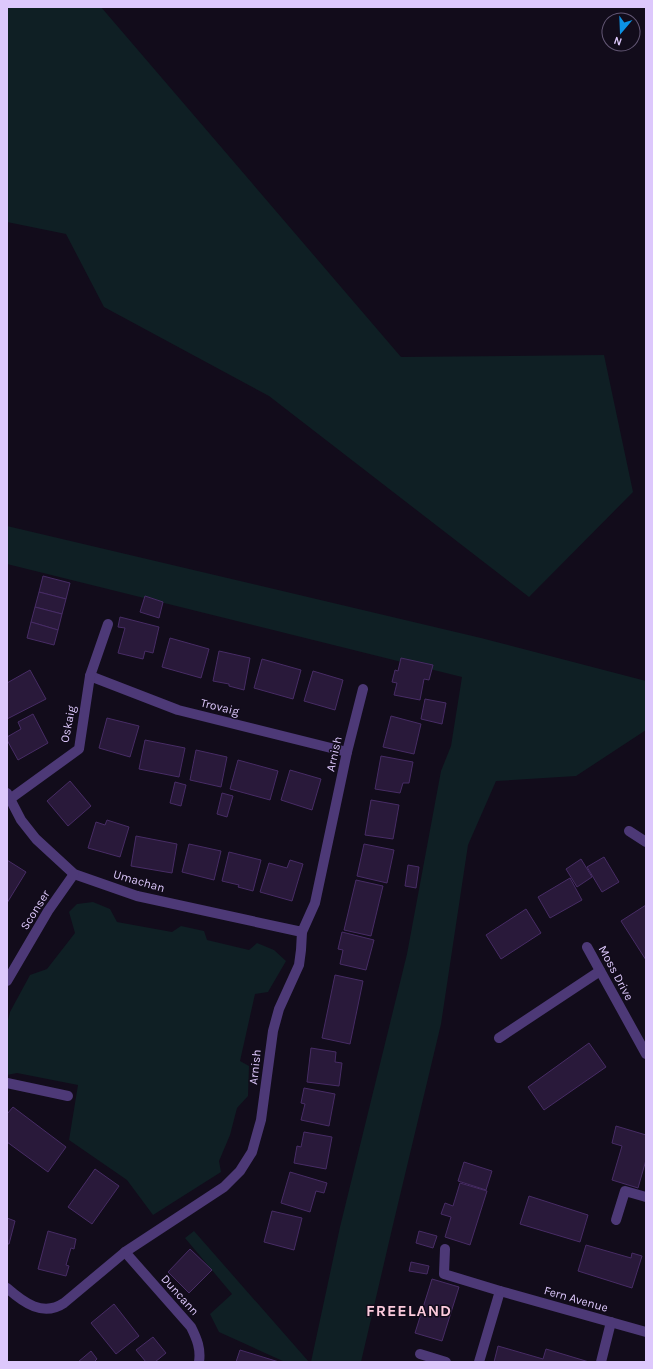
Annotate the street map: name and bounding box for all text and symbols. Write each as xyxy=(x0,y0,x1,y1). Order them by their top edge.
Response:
north arrow xyxy=(601,12,641,52)
text: N xyxy=(612,34,624,48)
street label: Trovaig xyxy=(199,695,241,719)
street label: Oskaig xyxy=(58,704,79,744)
street label: Arnish xyxy=(323,735,345,773)
street label: Umachan xyxy=(112,867,166,895)
street label: Sconser xyxy=(17,887,53,932)
street label: Moss Drive xyxy=(596,943,636,1003)
street label: Arnish xyxy=(246,1049,264,1085)
street label: Duncann xyxy=(158,1272,202,1318)
street label: Fern Avenue xyxy=(542,1283,610,1315)
district label: FREELAND xyxy=(366,1301,452,1320)

